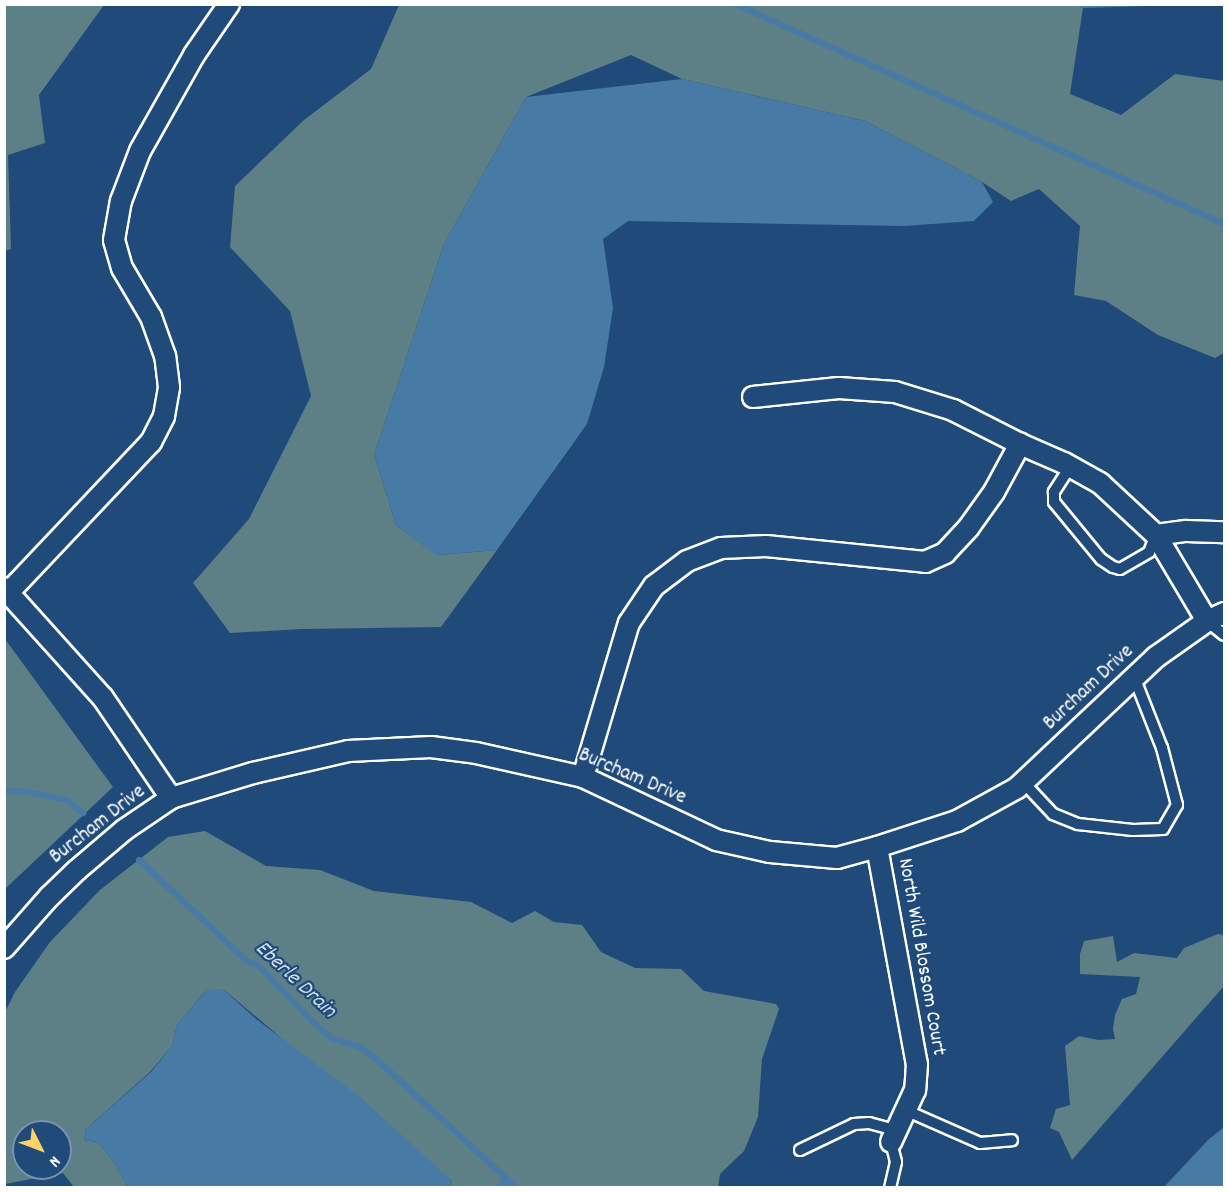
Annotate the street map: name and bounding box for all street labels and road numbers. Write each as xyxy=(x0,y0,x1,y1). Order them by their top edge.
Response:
street label: Burcham Drive xyxy=(1039,640,1139,736)
street label: Burcham Drive xyxy=(574,743,690,811)
street label: Burcham Drive xyxy=(45,780,151,870)
street label: North Wild Blossom Court xyxy=(891,856,951,1058)

